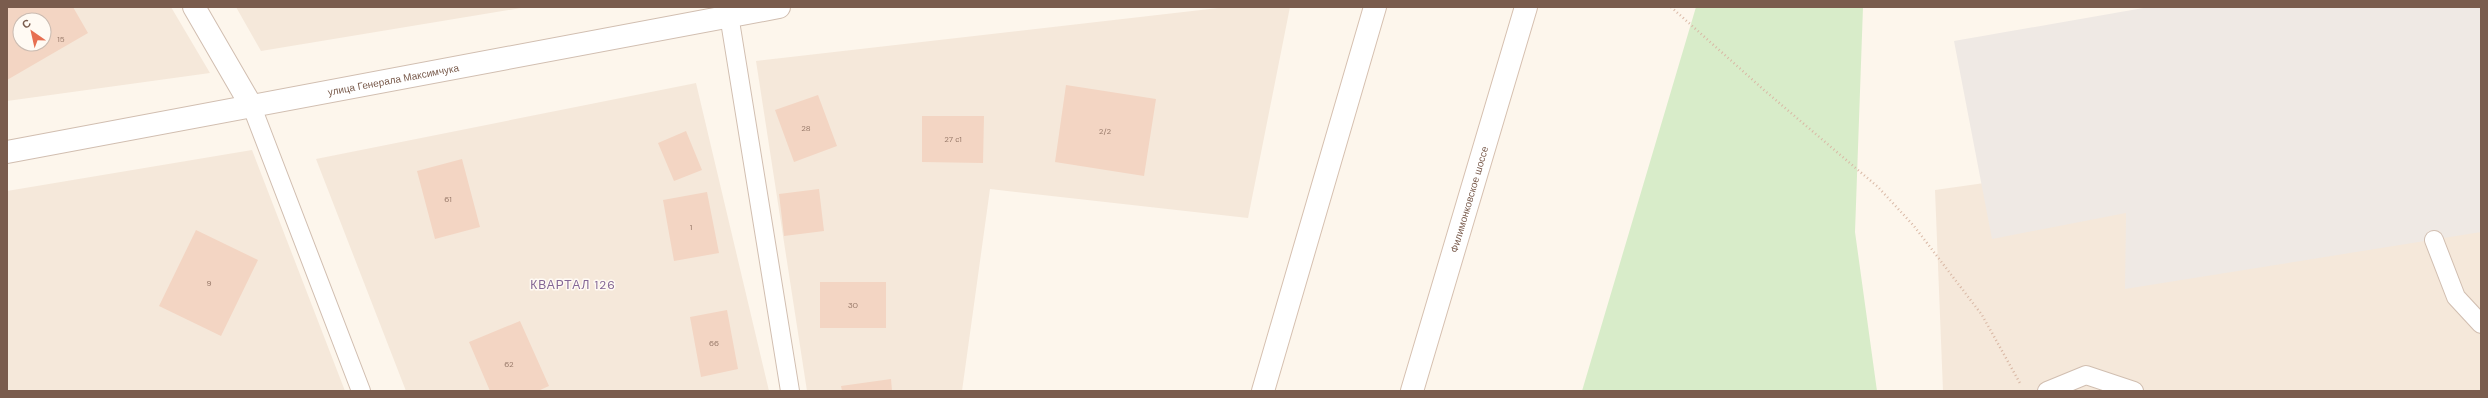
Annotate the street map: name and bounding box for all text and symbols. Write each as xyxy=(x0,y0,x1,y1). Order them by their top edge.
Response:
north arrow xyxy=(12,12,52,52)
text: С xyxy=(19,16,34,32)
house number: 15 xyxy=(57,34,65,44)
street label: улица Генерала Максимчука xyxy=(327,61,460,99)
house number: 28 xyxy=(801,123,811,133)
house number: 2/2 xyxy=(1099,126,1112,136)
house number: 27 с1 xyxy=(944,134,962,144)
street label: Филимонковское шоссе xyxy=(1447,144,1491,254)
house number: 61 xyxy=(444,194,452,204)
house number: 1 xyxy=(690,222,692,232)
district label: КВАРТАЛ 126 xyxy=(530,277,616,293)
house number: 9 xyxy=(206,278,212,288)
house number: 30 xyxy=(848,300,859,310)
house number: 66 xyxy=(709,338,719,348)
house number: 62 xyxy=(504,359,514,369)

